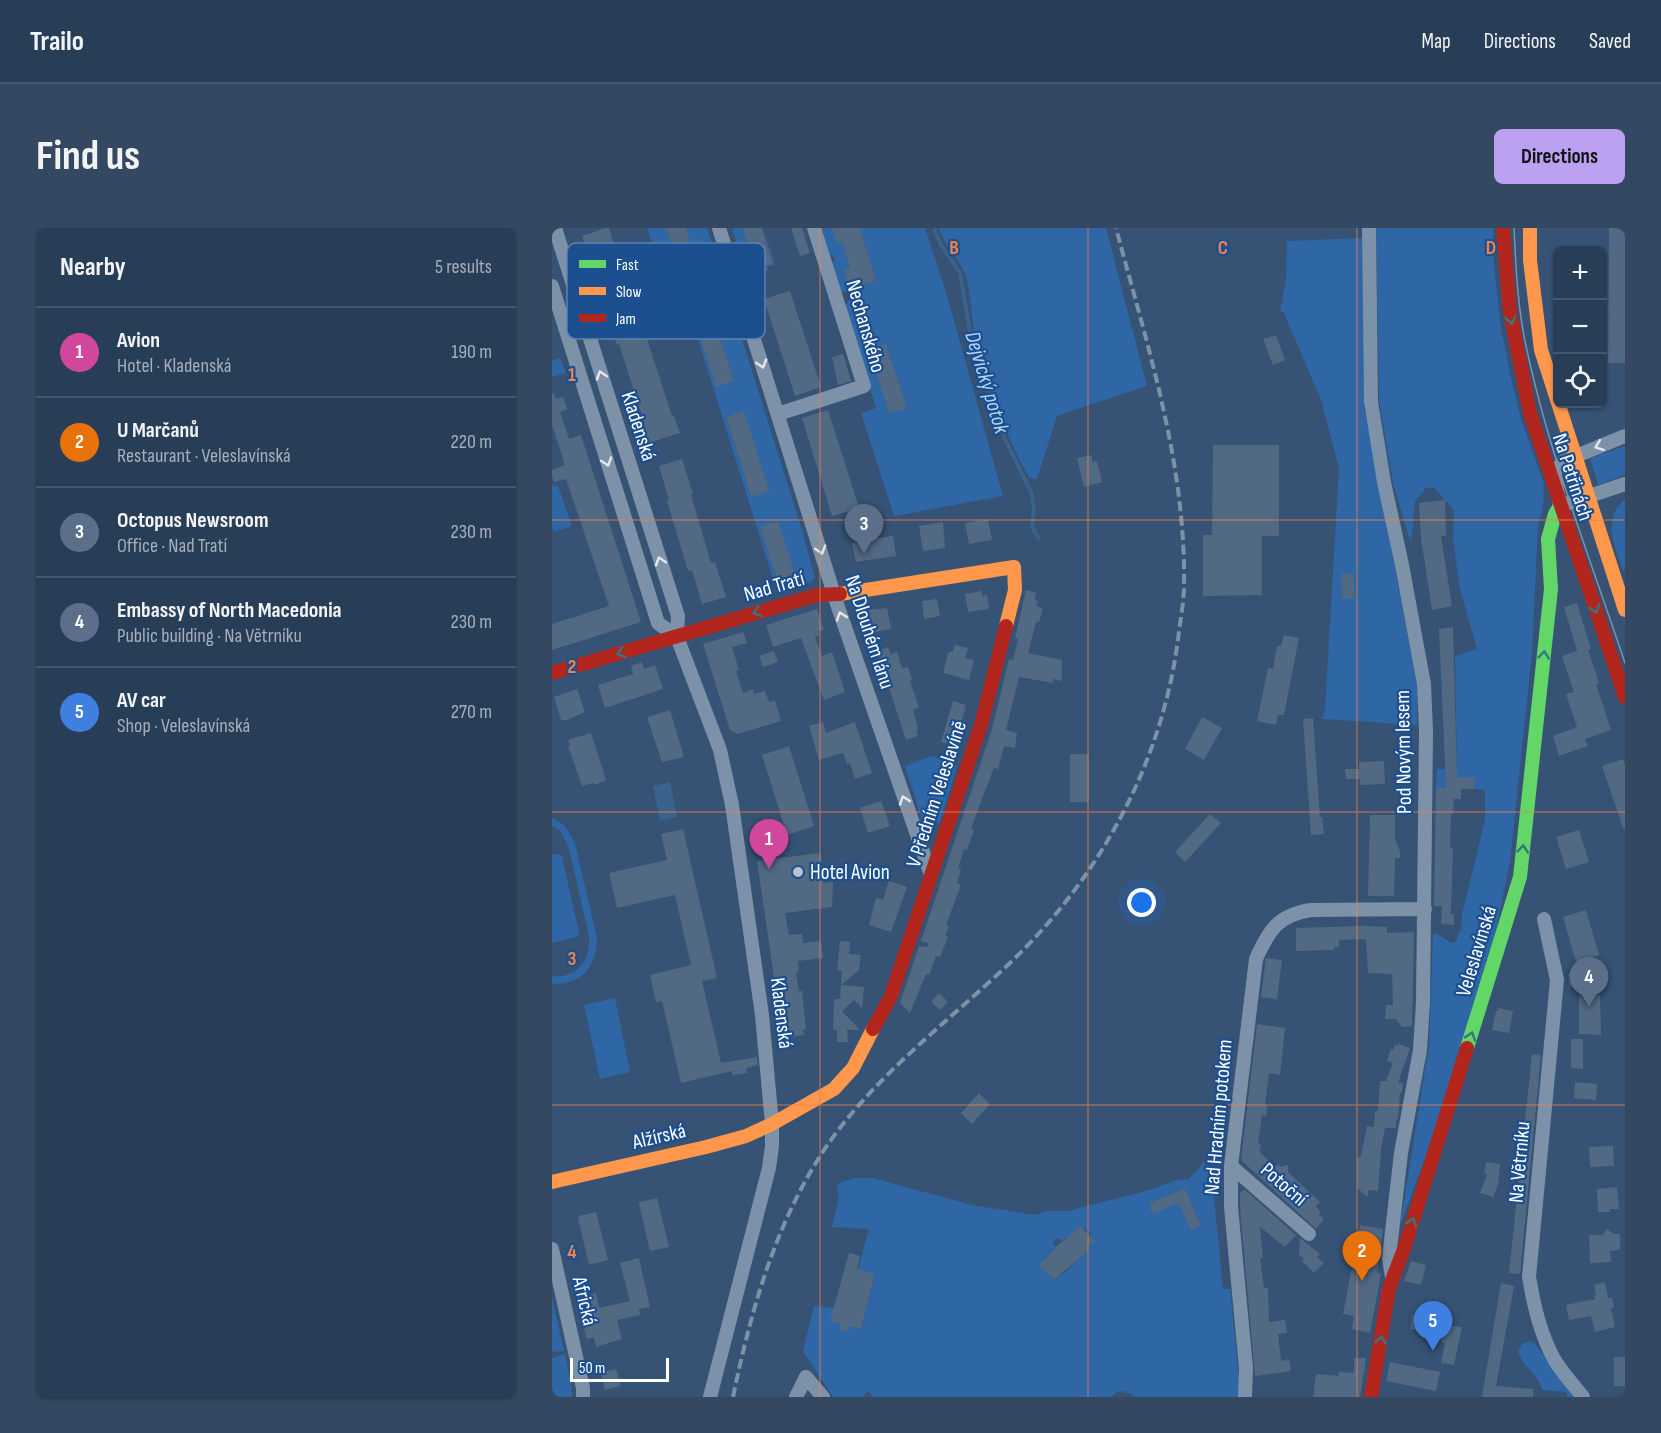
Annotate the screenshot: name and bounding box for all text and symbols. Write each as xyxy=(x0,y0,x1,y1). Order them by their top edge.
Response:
text: Trailo xyxy=(30,25,84,58)
text: Map xyxy=(1421,29,1451,54)
text: Directions xyxy=(1484,29,1556,54)
text: Saved xyxy=(1589,29,1631,54)
button: Directions xyxy=(1494,129,1625,184)
text: Find us xyxy=(36,131,140,182)
text: B xyxy=(949,236,959,260)
text: C xyxy=(1218,236,1228,260)
text: D xyxy=(1486,236,1496,260)
legend xyxy=(567,243,765,339)
map controls xyxy=(1553,246,1607,408)
button: + xyxy=(1553,246,1607,300)
text: Nearby xyxy=(60,252,126,283)
text: 5 results xyxy=(435,255,492,279)
text: Fast xyxy=(616,256,639,275)
street label: Nechanského xyxy=(840,277,891,375)
text: Slow xyxy=(616,283,641,302)
button: − xyxy=(1553,300,1607,354)
text: Jam xyxy=(615,310,636,329)
one-way arrow xyxy=(1505,315,1517,325)
text: Avion xyxy=(117,327,160,354)
water label: Dejvický potok xyxy=(958,328,1015,438)
text: 1 xyxy=(76,340,83,364)
text: 190 m xyxy=(451,340,492,364)
text: Hotel · Kladenská xyxy=(117,354,231,378)
button: locate xyxy=(1553,354,1607,408)
one-way arrow xyxy=(755,358,767,369)
text: 1 xyxy=(568,363,576,387)
one-way arrow xyxy=(596,370,608,381)
street label: Kladenská xyxy=(616,388,661,464)
text: U Marčanů xyxy=(117,417,199,444)
text: 2 xyxy=(75,430,84,454)
text: 220 m xyxy=(451,430,492,454)
street label: Na Petřinách xyxy=(1547,430,1598,524)
one-way arrow xyxy=(1595,439,1606,451)
text: Restaurant · Veleslavínská xyxy=(117,444,291,468)
one-way arrow xyxy=(600,456,613,467)
pin: 3 xyxy=(844,504,884,554)
text: Octopus Newsroom xyxy=(117,507,269,534)
text: 3 xyxy=(75,520,84,544)
text: 230 m xyxy=(450,520,492,544)
text: Office · Nad Tratí xyxy=(117,534,227,558)
one-way arrow xyxy=(813,544,826,555)
one-way arrow xyxy=(655,556,667,566)
street label: Nad Tratí xyxy=(741,566,807,607)
street label: Na Dlouhém lánu xyxy=(839,572,900,692)
text: Embassy of North Macedonia xyxy=(117,597,342,624)
one-way arrow xyxy=(1588,603,1600,614)
one-way arrow xyxy=(752,605,763,617)
text: 4 xyxy=(75,610,84,634)
text: 230 m xyxy=(450,610,492,634)
one-way arrow xyxy=(836,611,849,622)
text: Public building · Na Větrníku xyxy=(117,624,302,648)
one-way arrow xyxy=(616,646,626,659)
one-way arrow xyxy=(1537,650,1550,660)
text: 2 xyxy=(568,655,576,679)
text: AV car xyxy=(117,687,166,714)
street label: Pod Novým lesem xyxy=(1390,690,1417,814)
text: 5 xyxy=(75,700,84,724)
text: 270 m xyxy=(451,700,492,724)
text: Shop · Veleslavínská xyxy=(117,714,250,738)
street label: V Předním Veleslavíně xyxy=(901,718,972,871)
one-way arrow xyxy=(899,795,912,806)
pin: 1 xyxy=(750,820,788,869)
one-way arrow xyxy=(1516,844,1529,853)
place label: Hotel Avion xyxy=(810,860,890,885)
marker: Hotel Avion xyxy=(791,865,805,879)
your location xyxy=(1127,888,1156,917)
street label: Veleslavínská xyxy=(1451,903,1502,1000)
text: 3 xyxy=(568,947,577,971)
pin: 4 xyxy=(1570,958,1608,1007)
street label: Kladenská xyxy=(765,976,798,1050)
one-way arrow xyxy=(1464,1031,1476,1042)
street label: Nad Hradním potokem xyxy=(1199,1038,1238,1196)
street label: Alžírská xyxy=(629,1118,688,1155)
street label: Na Větrníku xyxy=(1503,1120,1536,1204)
street label: Potoční xyxy=(1255,1157,1312,1211)
one-way arrow xyxy=(1405,1217,1417,1228)
pin: 2 xyxy=(1342,1232,1382,1281)
text: 4 xyxy=(567,1240,577,1264)
street label: Africká xyxy=(567,1273,602,1328)
pin: 5 xyxy=(1414,1302,1452,1351)
one-way arrow xyxy=(1374,1335,1387,1345)
scale bar xyxy=(570,1355,669,1382)
text: 50 m xyxy=(579,1359,605,1378)

